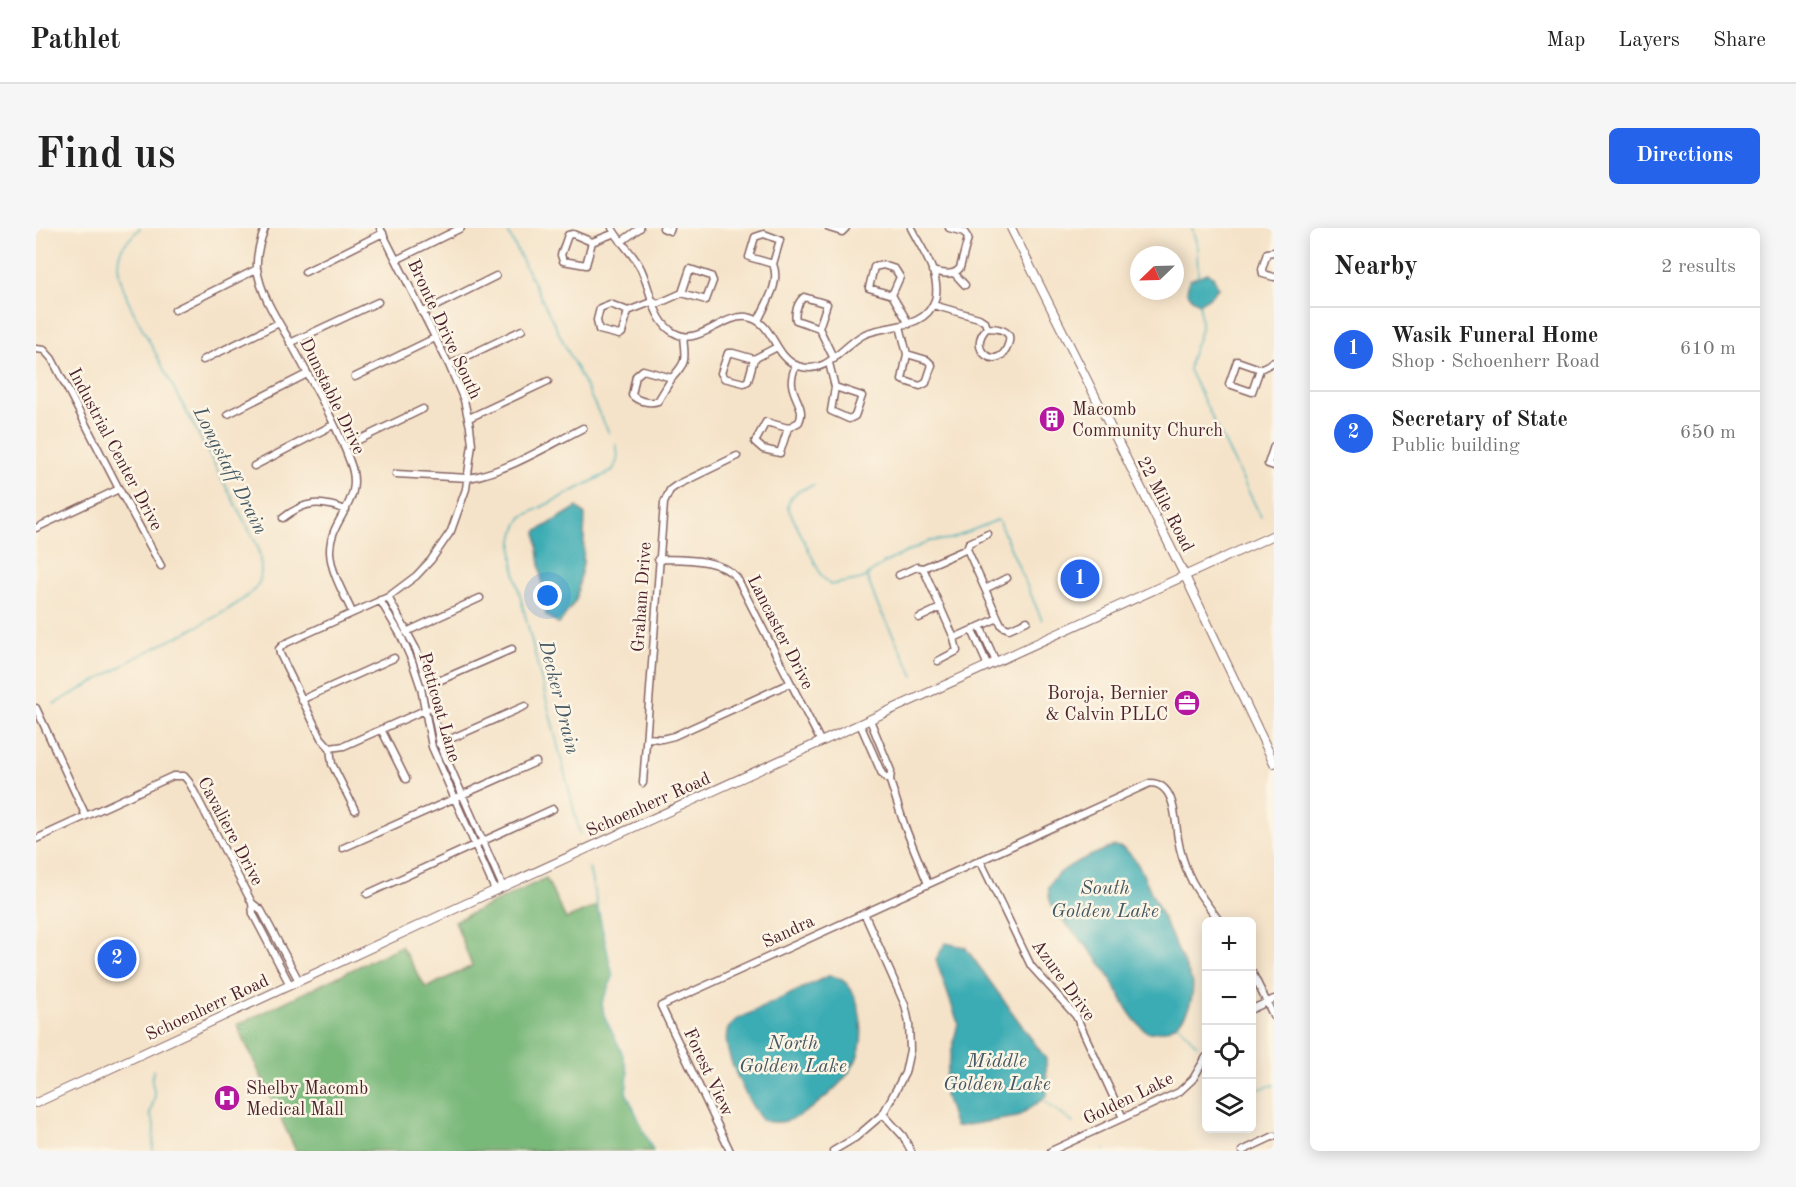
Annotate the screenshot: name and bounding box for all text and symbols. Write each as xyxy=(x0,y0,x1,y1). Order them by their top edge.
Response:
text: Pathlet xyxy=(30,27,121,55)
text: Map xyxy=(1546,30,1585,51)
text: Layers xyxy=(1618,30,1680,51)
text: Share xyxy=(1713,30,1766,51)
button: Directions xyxy=(1609,128,1760,184)
text: Find us xyxy=(36,135,175,177)
north arrow xyxy=(1130,246,1184,300)
text: Nearby xyxy=(1334,254,1418,280)
street label: Bronte Drive South xyxy=(404,257,484,402)
text: 2 results xyxy=(1661,257,1736,277)
text: Wasik Funeral Home xyxy=(1391,325,1599,347)
street label: Dunstable Drive xyxy=(296,335,368,457)
text: 1 xyxy=(1348,339,1359,359)
text: 610 m xyxy=(1680,339,1736,359)
text: Shop · Schoenherr Road xyxy=(1391,352,1600,372)
street label: Industrial Center Drive xyxy=(65,365,166,534)
place label: Macomb Community Church xyxy=(1072,401,1223,440)
water label: Longstaff Drain xyxy=(188,403,270,538)
building icon: Macomb Community Church xyxy=(1037,404,1067,434)
text: Secretary of State xyxy=(1391,409,1568,431)
text: 2 xyxy=(1348,423,1359,443)
text: 650 m xyxy=(1680,423,1736,443)
text: Public building xyxy=(1391,436,1520,456)
street label: 22 Mile Road xyxy=(1133,454,1197,555)
street label: Graham Drive xyxy=(629,541,655,653)
pin: 1 xyxy=(1060,556,1100,602)
street label: Lancaster Drive xyxy=(744,572,817,692)
your location xyxy=(533,581,562,610)
water label: Decker Drain xyxy=(534,638,582,756)
street label: Petticoat Lane xyxy=(415,650,463,764)
place label: Boroja, Bernier & Calvin PLLC xyxy=(1045,685,1169,724)
office icon: Boroja, Bernier & Calvin PLLC xyxy=(1172,688,1202,718)
street label: Schoenherr Road xyxy=(584,769,713,840)
street label: Cavaliere Drive xyxy=(194,774,266,889)
water label: South Golden Lake xyxy=(1051,879,1159,922)
street label: Sandra xyxy=(759,912,817,952)
map controls xyxy=(1202,917,1256,1133)
button: + xyxy=(1202,917,1256,971)
pin: 2 xyxy=(98,936,136,982)
street label: Azure Drive xyxy=(1028,937,1098,1024)
street label: Schoenherr Road xyxy=(143,971,272,1044)
button: − xyxy=(1202,971,1256,1025)
button: locate xyxy=(1202,1025,1256,1079)
street label: Forest View xyxy=(680,1026,736,1119)
water label: North Golden Lake xyxy=(739,1034,847,1077)
water label: Middle Golden Lake xyxy=(943,1052,1051,1095)
street label: Golden Lake xyxy=(1081,1069,1176,1128)
button: layers xyxy=(1202,1079,1256,1133)
place label: Shelby Macomb Medical Mall xyxy=(246,1080,368,1119)
hospital icon: Shelby Macomb Medical Mall xyxy=(212,1083,242,1113)

